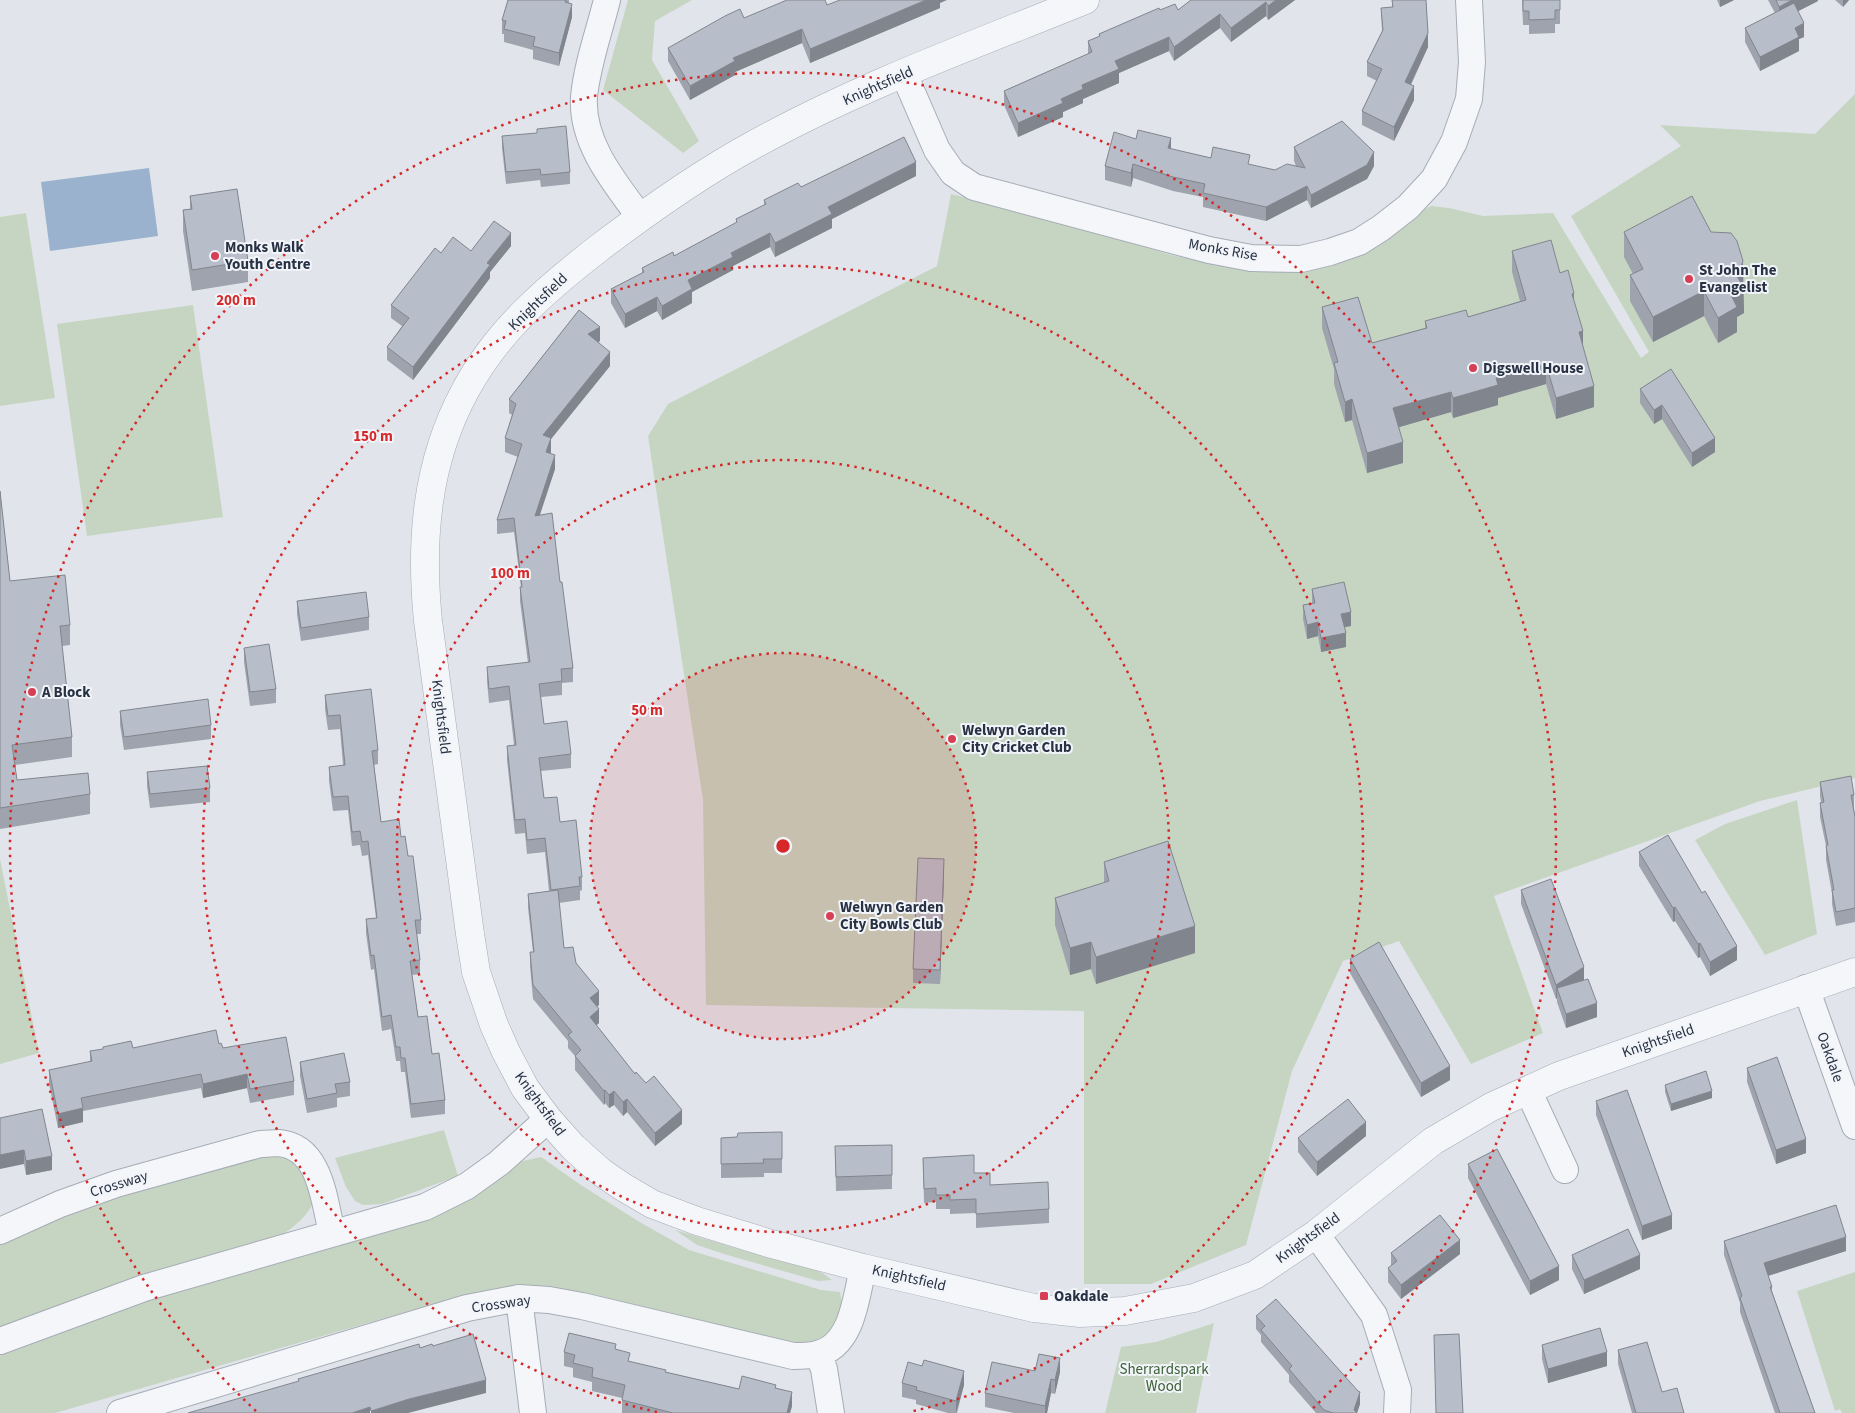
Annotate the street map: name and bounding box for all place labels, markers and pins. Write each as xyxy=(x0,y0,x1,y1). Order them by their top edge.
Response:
place label: Monks Walk Youth Centre xyxy=(224,237,311,275)
marker: Monks Walk Youth Centre xyxy=(209,250,221,262)
place label: St John The Evangelist xyxy=(1699,260,1777,298)
marker: St John The Evangelist xyxy=(1683,273,1695,285)
place label: Digswell House xyxy=(1483,358,1584,379)
marker: Digswell House xyxy=(1467,362,1479,374)
place label: A Block xyxy=(41,682,91,703)
marker: A Block xyxy=(26,686,38,698)
place label: Welwyn Garden City Cricket Club xyxy=(962,720,1072,758)
marker: Welwyn Garden City Cricket Club xyxy=(946,733,958,745)
centre of rings xyxy=(774,837,792,855)
place label: Welwyn Garden City Bowls Club xyxy=(840,897,944,935)
marker: Welwyn Garden City Bowls Club xyxy=(824,910,836,922)
place label: Oakdale xyxy=(1054,1286,1109,1307)
marker: Oakdale xyxy=(1038,1290,1050,1302)

